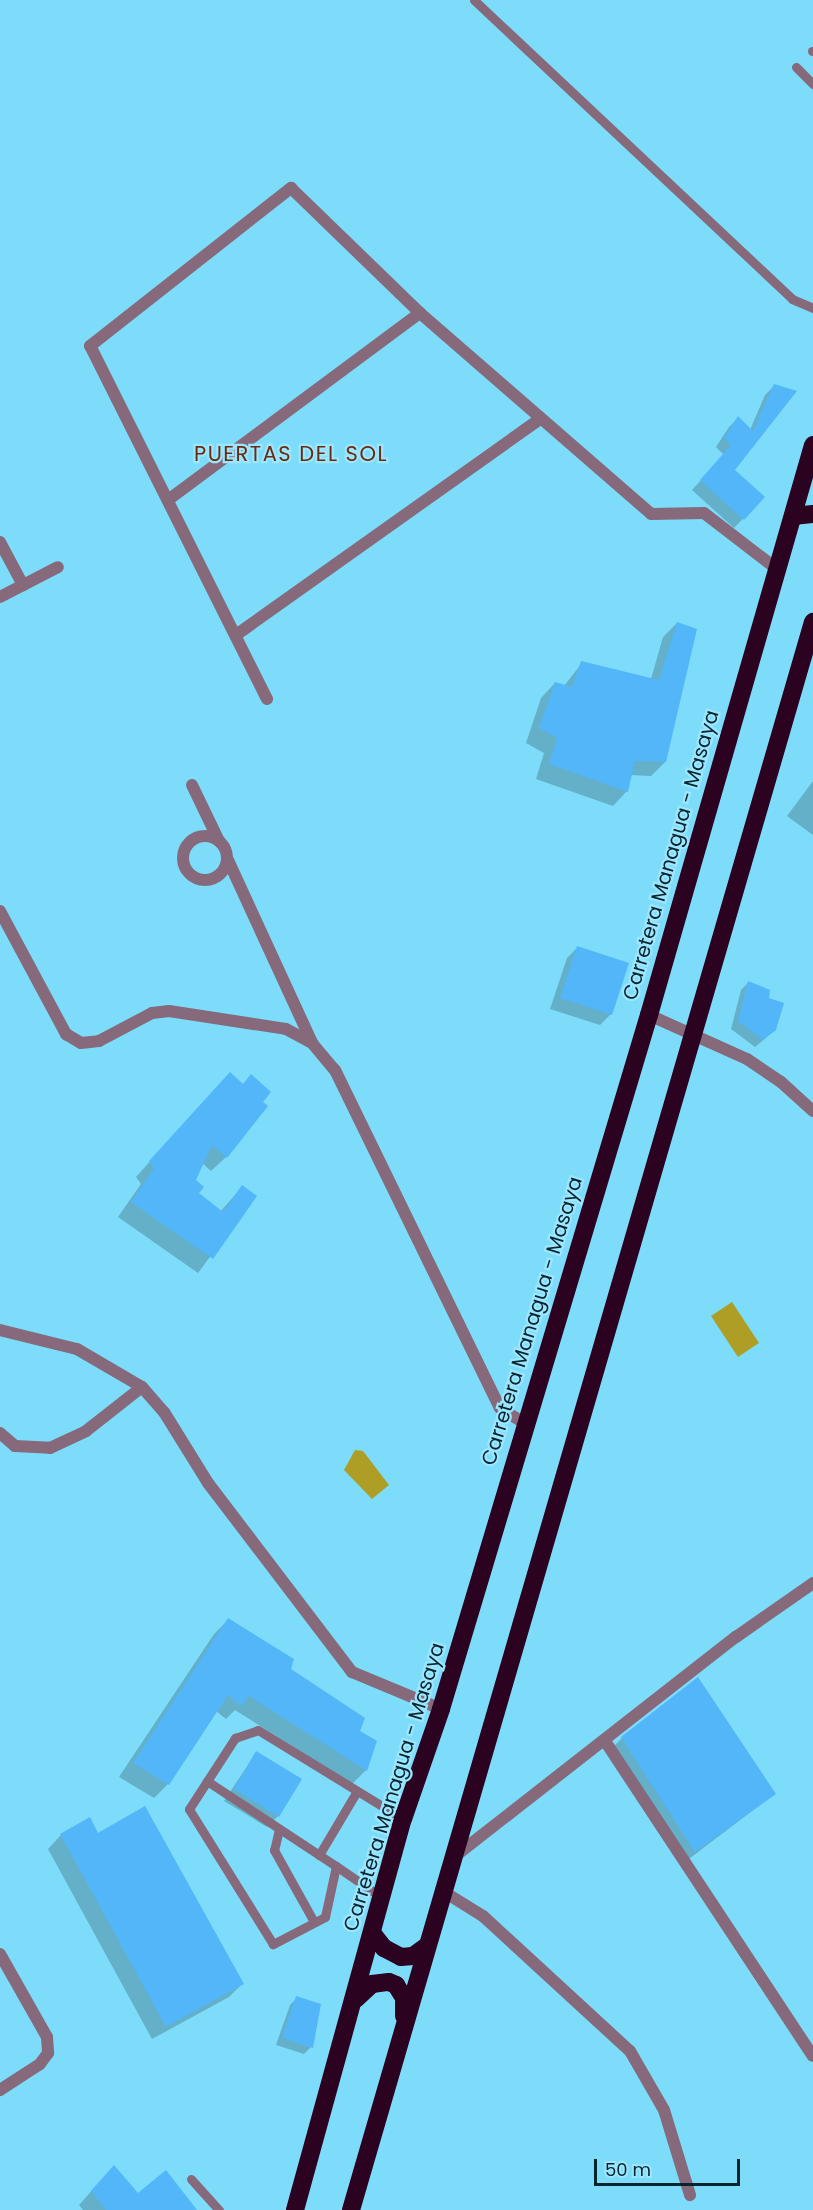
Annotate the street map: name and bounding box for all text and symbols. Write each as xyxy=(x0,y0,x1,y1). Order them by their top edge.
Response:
district label: PUERTAS DEL SOL xyxy=(194,441,388,467)
street label: Carretera Managua - Masaya xyxy=(618,707,724,1003)
street label: Carretera Managua - Masaya xyxy=(477,1174,587,1468)
street label: Carretera Managua - Masaya xyxy=(339,1640,449,1934)
scale bar xyxy=(597,2147,742,2185)
text: 50 m xyxy=(605,2157,651,2182)

